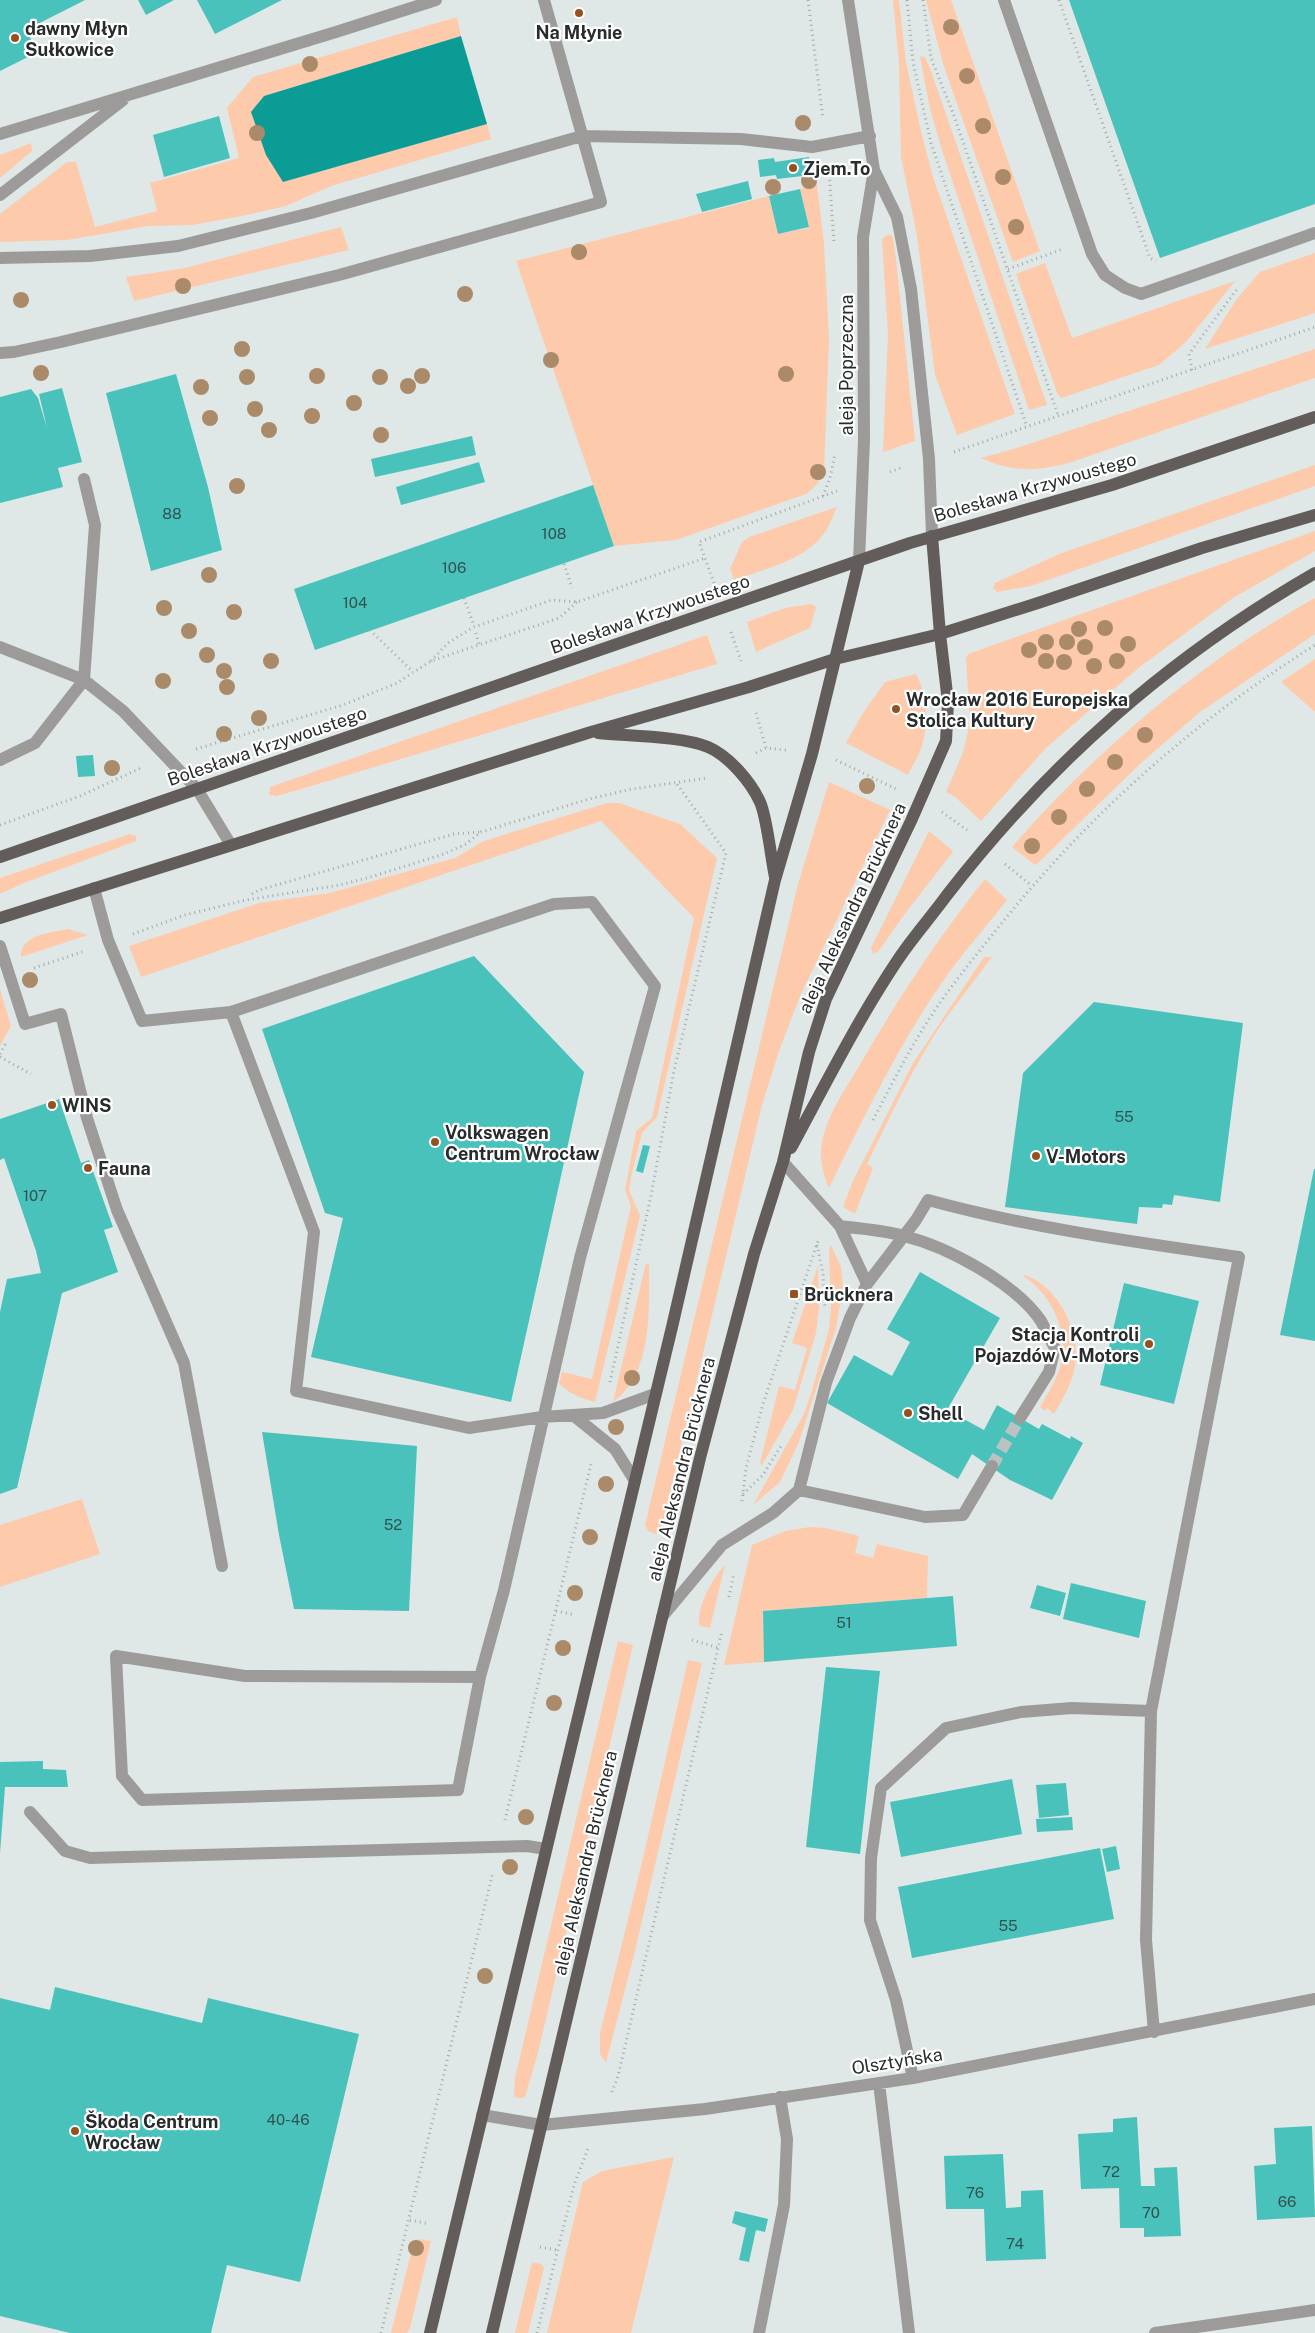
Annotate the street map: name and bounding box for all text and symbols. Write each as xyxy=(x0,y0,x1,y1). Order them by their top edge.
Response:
marker: Na Młynie xyxy=(573,7,585,19)
place label: dawny Młyn Sułkowice xyxy=(25,18,128,60)
place label: Na Młynie xyxy=(535,22,623,43)
marker: dawny Młyn Sułkowice xyxy=(9,32,21,44)
place label: Zjem.To xyxy=(803,158,870,179)
marker: Zjem.To xyxy=(787,162,799,174)
street label: aleja Poprzeczna xyxy=(836,295,857,435)
street label: Bolesława Krzywoustego xyxy=(931,448,1139,526)
house number: 88 xyxy=(162,505,182,522)
house number: 108 xyxy=(542,525,566,542)
house number: 106 xyxy=(442,559,466,576)
street label: Bolesława Krzywoustego xyxy=(548,570,752,658)
house number: 104 xyxy=(343,594,367,611)
place label: Wrocław 2016 Europejska Stolica Kultury xyxy=(906,689,1128,731)
street label: Bolesława Krzywoustego xyxy=(165,702,369,790)
marker: Wrocław 2016 Europejska Stolica Kultury xyxy=(890,703,902,715)
street label: aleja Aleksandra Brücknera xyxy=(794,799,910,1017)
place label: WINS xyxy=(62,1095,112,1116)
marker: WINS xyxy=(46,1099,58,1111)
house number: 55 xyxy=(1114,1108,1134,1125)
place label: Volkswagen Centrum Wrocław xyxy=(445,1122,600,1164)
marker: Volkswagen Centrum Wrocław xyxy=(429,1136,441,1148)
place label: V-Motors xyxy=(1046,1146,1126,1167)
marker: V-Motors xyxy=(1030,1150,1042,1162)
place label: Fauna xyxy=(98,1158,151,1179)
marker: Fauna xyxy=(82,1162,94,1174)
house number: 107 xyxy=(23,1187,47,1204)
place label: Brücknera xyxy=(804,1284,893,1305)
marker: Brücknera xyxy=(788,1288,800,1300)
place label: Stacja Kontroli Pojazdów V-Motors xyxy=(975,1324,1139,1366)
marker: Stacja Kontroli Pojazdów V-Motors xyxy=(1143,1338,1155,1350)
street label: aleja Aleksandra Brücknera xyxy=(643,1355,719,1583)
place label: Shell xyxy=(918,1403,963,1424)
marker: Shell xyxy=(902,1407,914,1419)
house number: 52 xyxy=(384,1516,402,1533)
house number: 51 xyxy=(836,1614,852,1631)
street label: aleja Aleksandra Brücknera xyxy=(549,1749,621,1977)
house number: 55 xyxy=(998,1917,1018,1934)
street label: Olsztyńska xyxy=(850,2043,944,2079)
place label: Škoda Centrum Wrocław xyxy=(85,2110,218,2153)
house number: 40-46 xyxy=(266,2111,310,2128)
marker: Škoda Centrum Wrocław xyxy=(69,2125,81,2137)
house number: 72 xyxy=(1102,2163,1120,2180)
house number: 76 xyxy=(966,2184,984,2201)
house number: 66 xyxy=(1278,2193,1296,2210)
house number: 70 xyxy=(1142,2204,1160,2221)
house number: 74 xyxy=(1006,2235,1024,2252)

